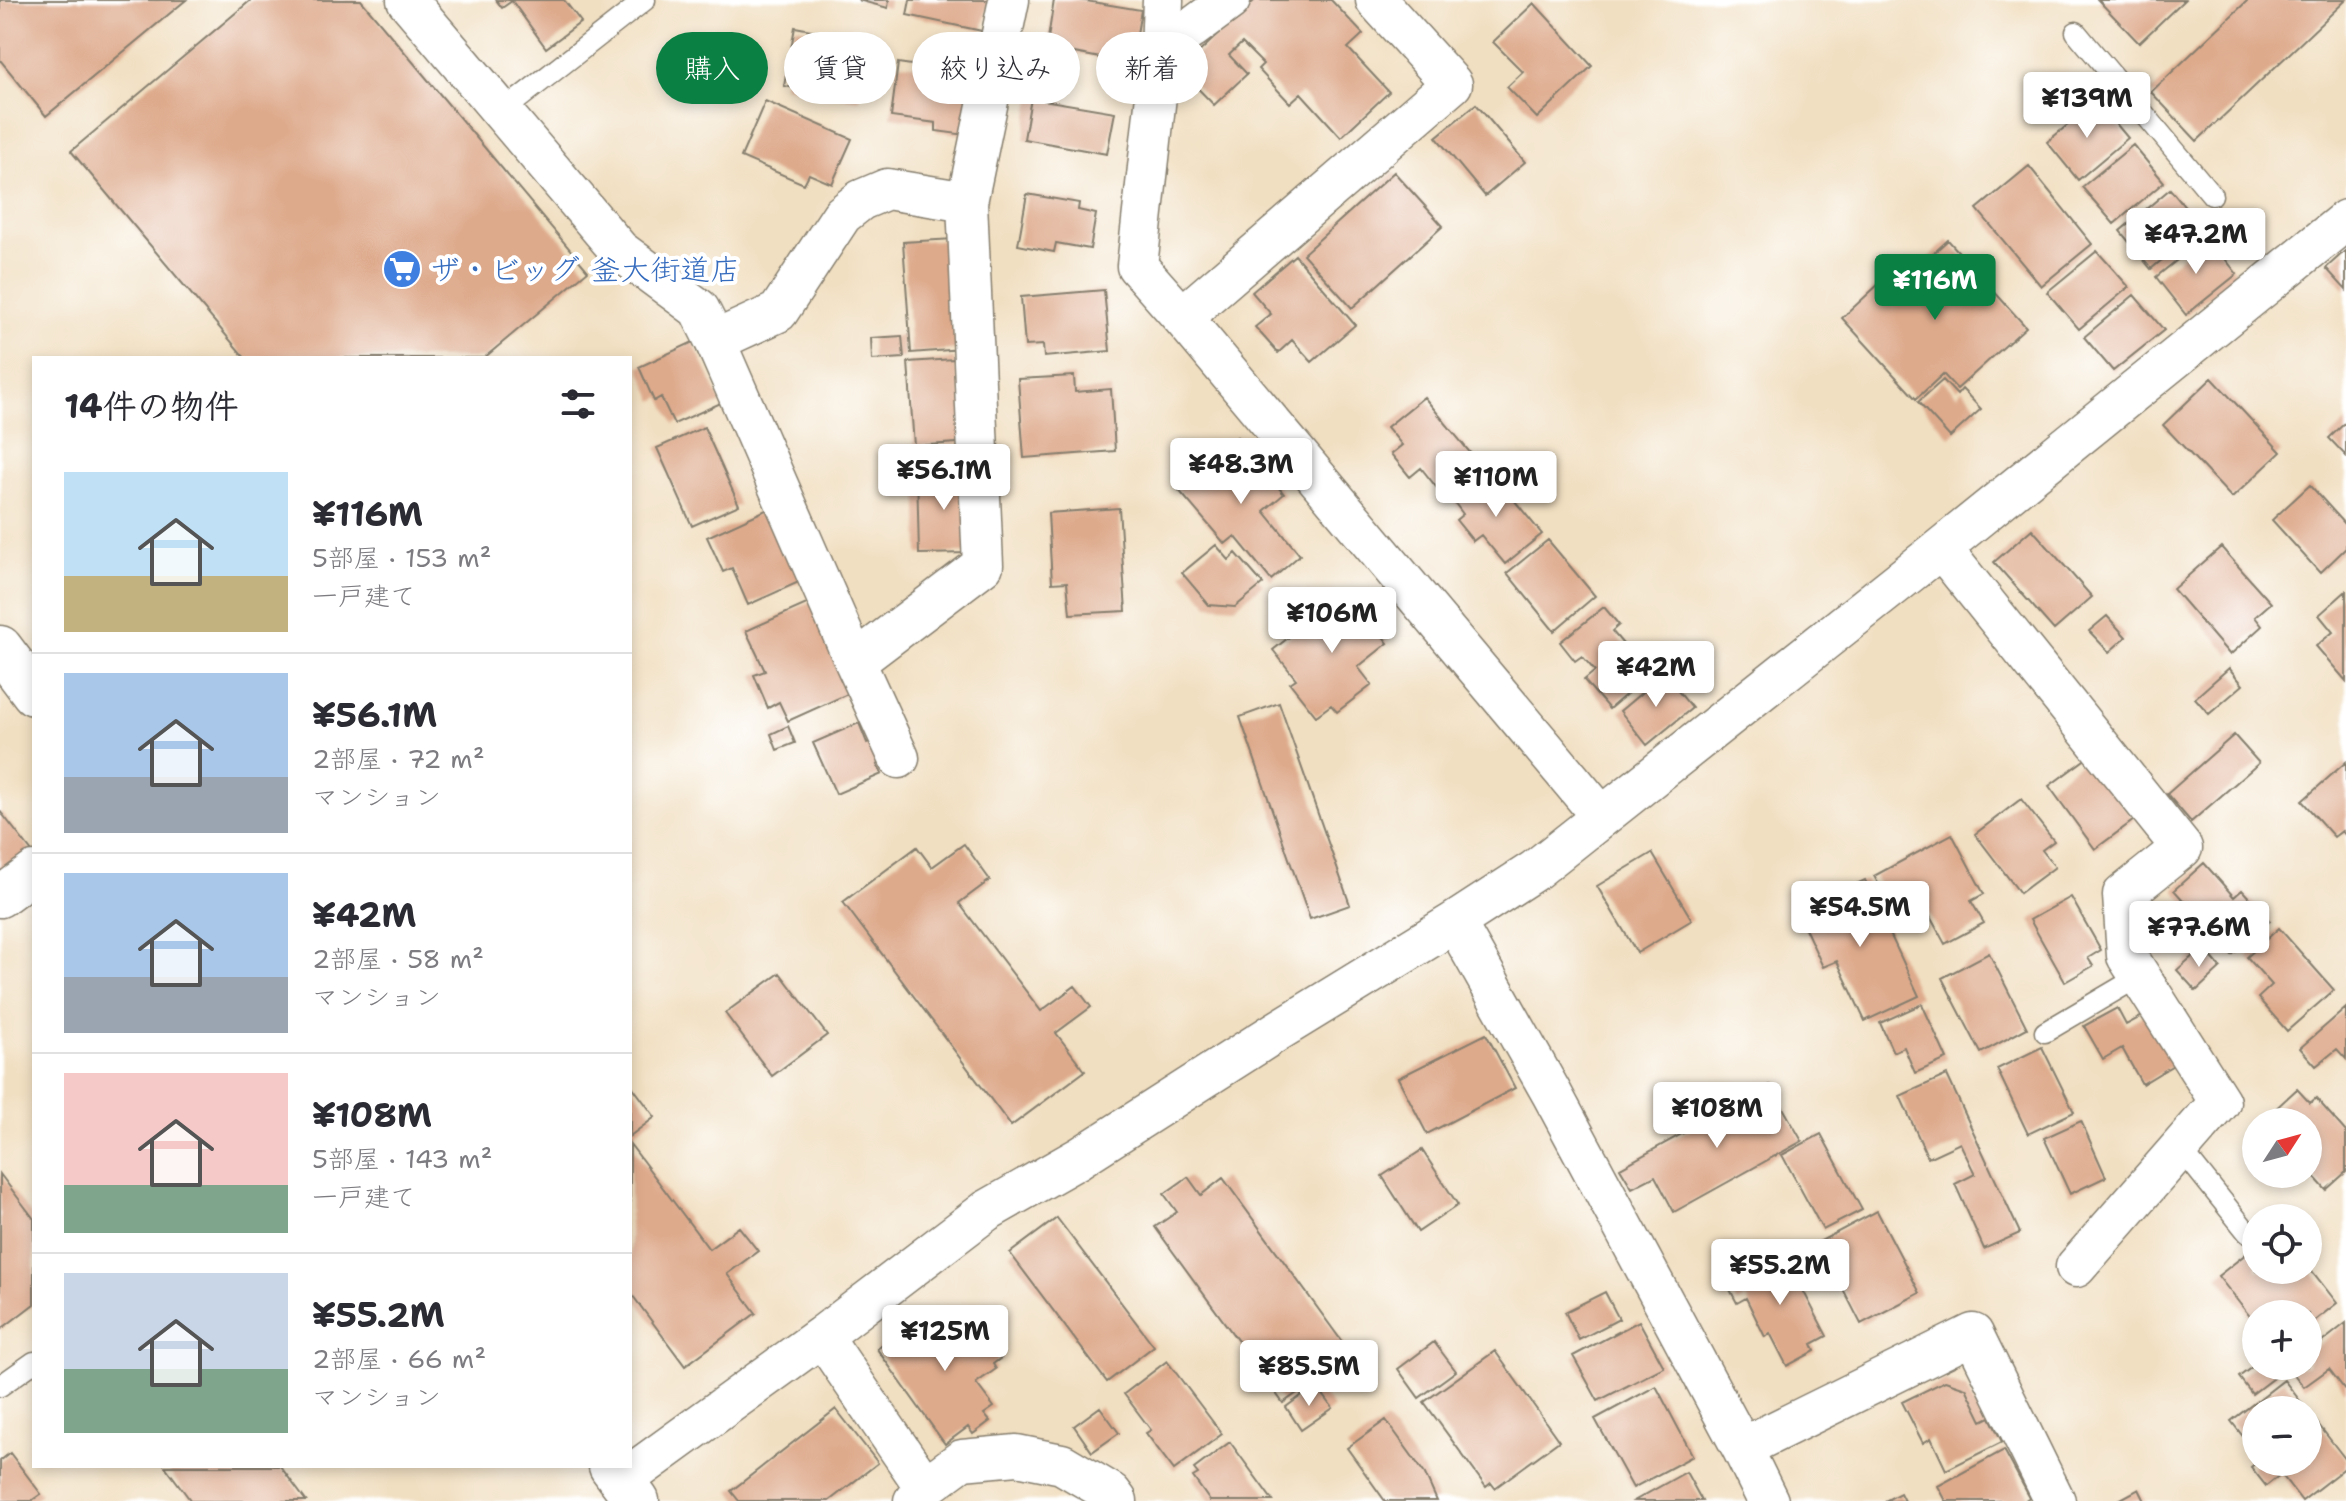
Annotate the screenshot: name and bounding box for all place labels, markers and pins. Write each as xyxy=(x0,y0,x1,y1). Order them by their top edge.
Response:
pin: ¥139M xyxy=(2031,72,2143,140)
pin: ¥47.2M xyxy=(2131,208,2261,276)
supermarket icon: ザ・ビッグ 釜大街道店 xyxy=(381,248,423,290)
place label: ザ・ビッグ 釜大街道店 xyxy=(430,249,740,290)
pin: ¥116M xyxy=(1879,254,1991,322)
pin: ¥48.3M xyxy=(1176,438,1306,506)
pin: ¥56.1M xyxy=(879,444,1009,512)
pin: ¥110M xyxy=(1440,451,1552,519)
pin: ¥106M xyxy=(1276,587,1388,655)
pin: ¥42M xyxy=(1609,641,1703,709)
pin: ¥54.5M xyxy=(1795,881,1925,949)
pin: ¥77.6M xyxy=(2134,901,2264,969)
pin: ¥108M xyxy=(1661,1082,1773,1150)
pin: ¥55.2M xyxy=(1715,1239,1845,1307)
pin: ¥125M xyxy=(889,1305,1001,1373)
pin: ¥85.5M xyxy=(1244,1340,1374,1408)

